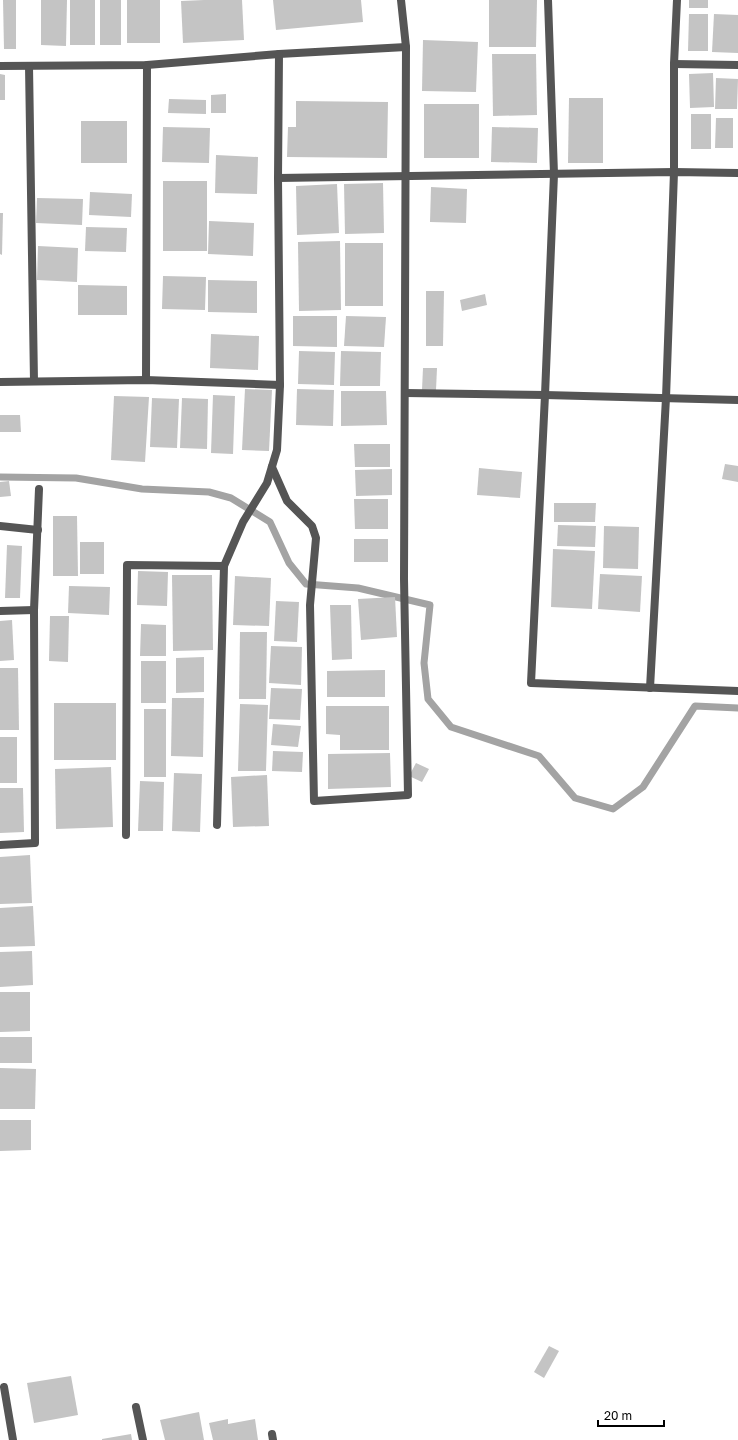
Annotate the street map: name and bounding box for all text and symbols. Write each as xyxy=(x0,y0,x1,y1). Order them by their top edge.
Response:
scale bar xyxy=(598,1402,664,1428)
text: 20 m xyxy=(604,1408,632,1423)

